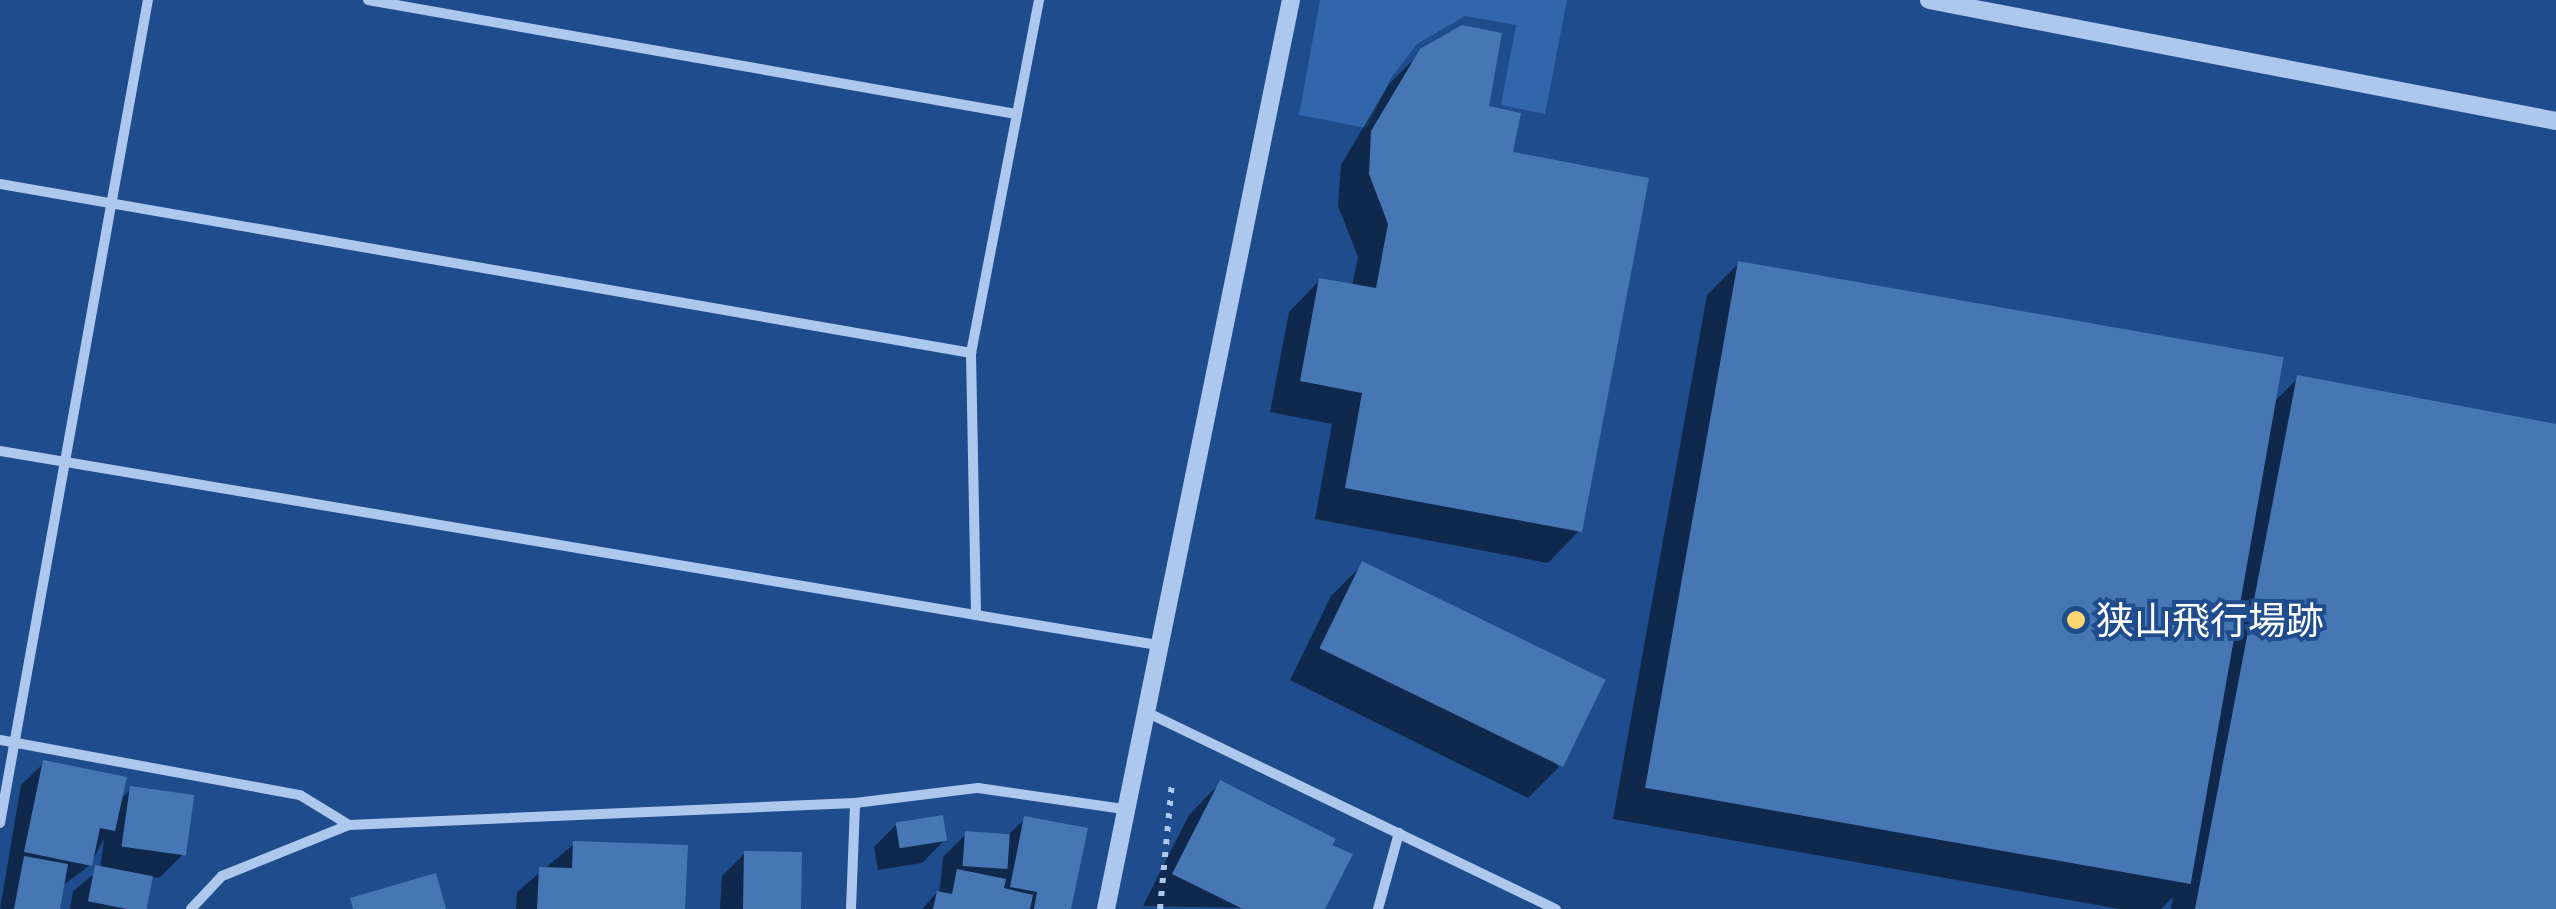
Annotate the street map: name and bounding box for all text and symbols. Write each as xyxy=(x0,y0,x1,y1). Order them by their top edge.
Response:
place label: 狭山飛行場跡 xyxy=(2096,597,2324,643)
marker: 狭山飛行場跡 xyxy=(2065,609,2087,631)

